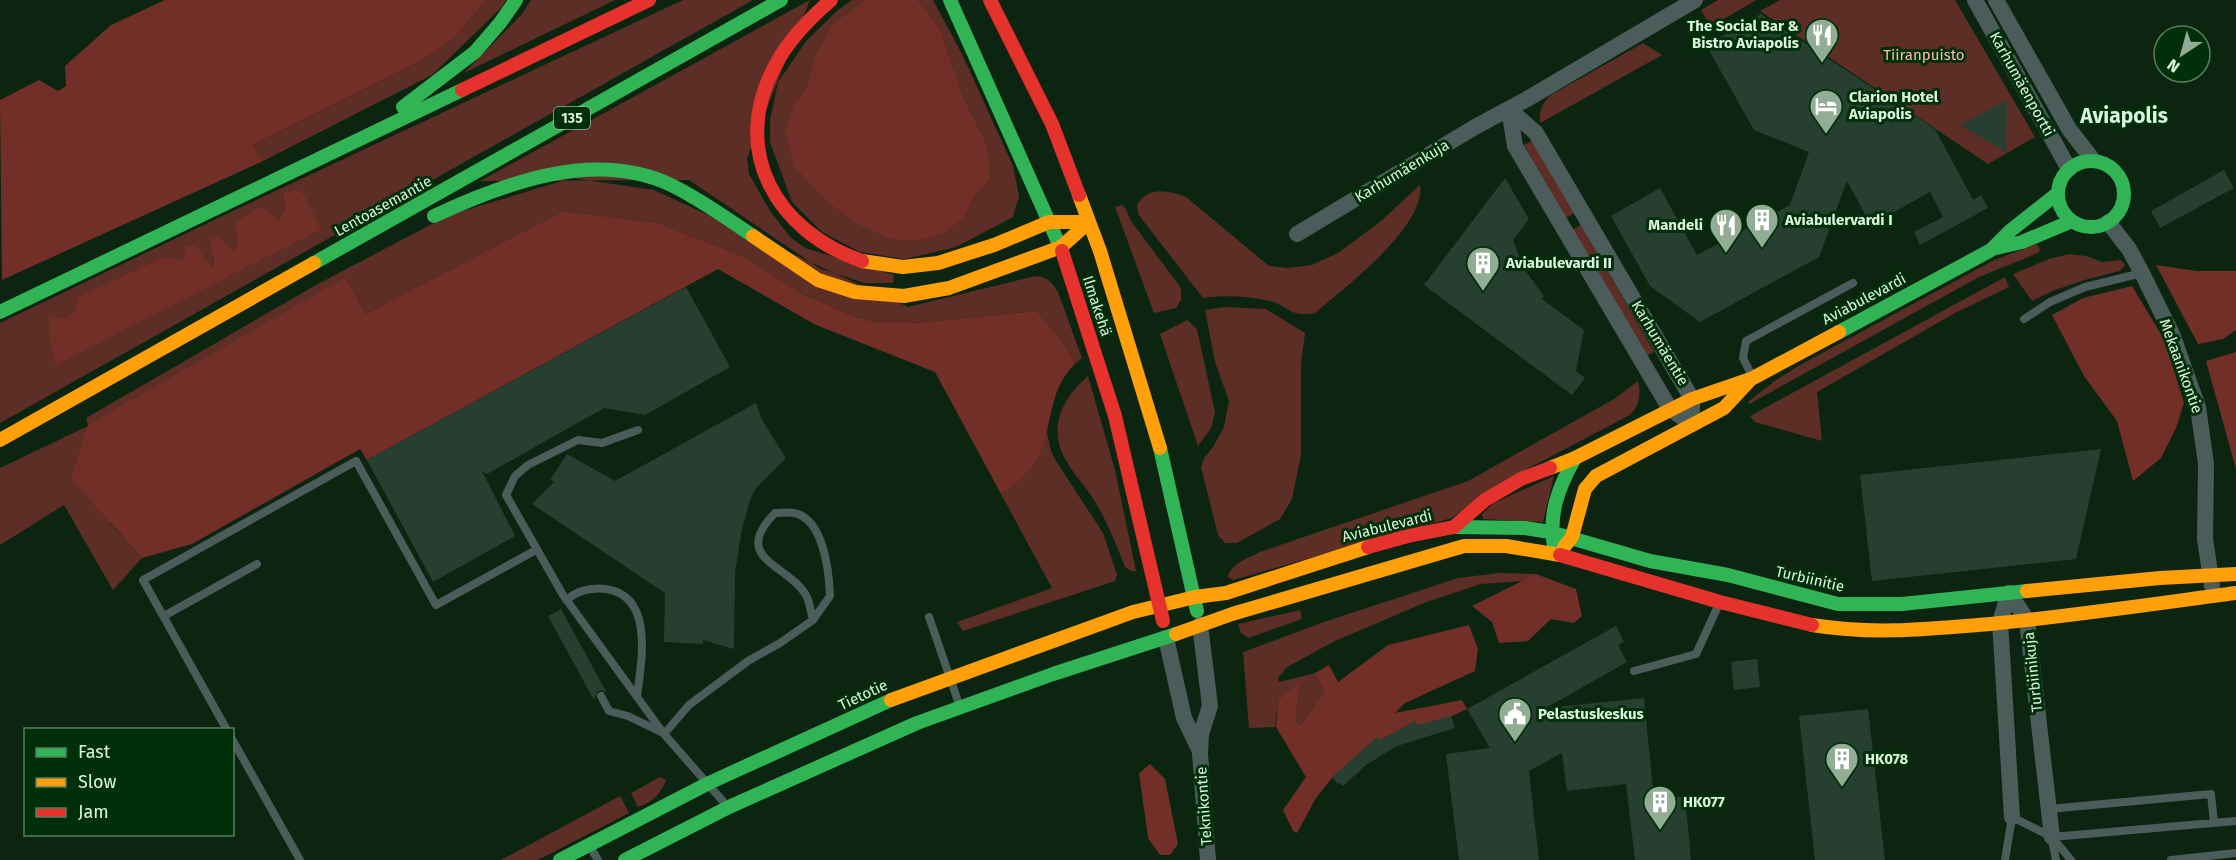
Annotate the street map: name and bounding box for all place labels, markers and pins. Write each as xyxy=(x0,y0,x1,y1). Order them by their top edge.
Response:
place label: The Social Bar & Bistro Aviapolis xyxy=(1687,17,1800,52)
restaurant icon: The Social Bar & Bistro Aviapolis xyxy=(1804,17,1840,64)
hotel icon: Clarion Hotel Aviapolis xyxy=(1808,88,1844,135)
place label: Clarion Hotel Aviapolis xyxy=(1848,88,1939,123)
building icon: Aviabulervardi I xyxy=(1744,202,1780,249)
restaurant icon: Mandeli xyxy=(1708,207,1744,254)
place label: Aviabulervardi I xyxy=(1784,211,1893,229)
place label: Mandeli xyxy=(1648,216,1703,234)
building icon: Aviabulevardi II xyxy=(1465,245,1501,292)
place label: Aviabulevardi II xyxy=(1505,254,1612,272)
public building icon: Pelastuskeskus xyxy=(1497,696,1533,743)
place label: Pelastuskeskus xyxy=(1538,705,1644,723)
building icon: HK078 xyxy=(1824,741,1860,788)
place label: HK078 xyxy=(1865,750,1909,768)
building icon: HK077 xyxy=(1642,784,1678,831)
place label: HK077 xyxy=(1683,793,1725,811)

